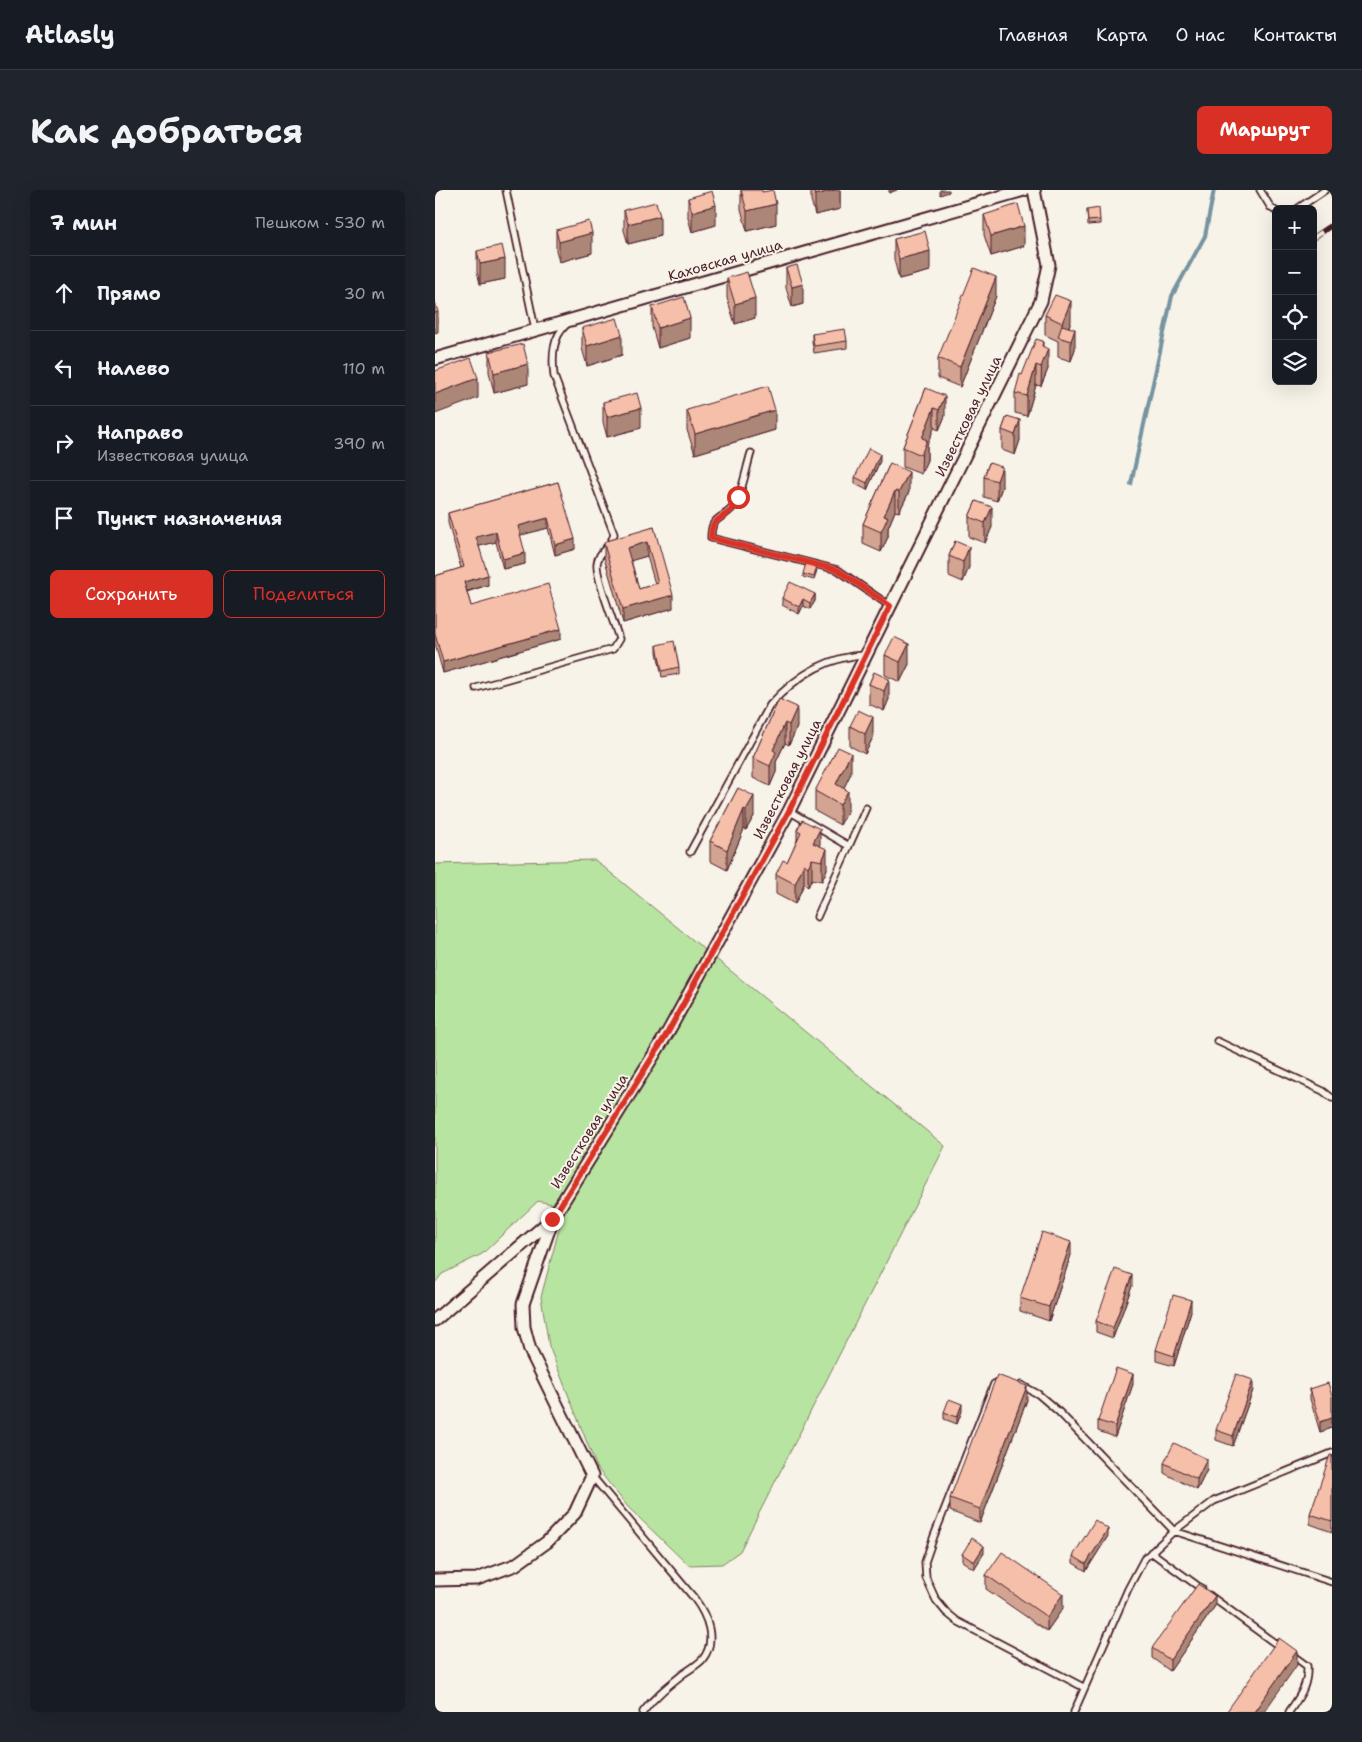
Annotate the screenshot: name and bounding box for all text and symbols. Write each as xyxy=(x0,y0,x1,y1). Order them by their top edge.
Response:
text: Atlasly xyxy=(25,19,115,51)
text: Главная xyxy=(998,23,1068,47)
text: Карта xyxy=(1096,23,1148,47)
text: О нас xyxy=(1176,23,1225,47)
text: Контакты xyxy=(1253,23,1337,47)
button: Маршрут xyxy=(1197,106,1332,154)
text: Как добраться xyxy=(30,107,303,154)
map controls xyxy=(1272,205,1317,385)
button: + xyxy=(1272,205,1317,250)
text: 7 мин xyxy=(50,209,117,237)
text: Пешком · 530 m xyxy=(255,212,385,233)
street label: Каховская улица xyxy=(666,235,784,285)
button: − xyxy=(1272,250,1317,295)
icon: ahead xyxy=(50,279,78,307)
text: Прямо xyxy=(97,281,161,306)
text: 30 m xyxy=(344,283,385,304)
button: locate xyxy=(1272,295,1317,340)
button: layers xyxy=(1272,340,1317,385)
street label: Известковая улица xyxy=(931,352,1005,479)
icon: left xyxy=(50,354,78,382)
text: Налево xyxy=(97,356,170,381)
text: 110 m xyxy=(342,358,385,379)
text: Направо xyxy=(97,420,183,445)
icon: right xyxy=(50,429,78,457)
text: 390 m xyxy=(333,433,385,454)
text: Известковая улица xyxy=(97,445,248,466)
route start xyxy=(727,486,750,509)
icon: arrive xyxy=(50,504,78,532)
text: Пункт назначения xyxy=(97,506,282,531)
button: Сохранить xyxy=(50,570,213,618)
button: Поделиться xyxy=(223,570,385,618)
street label: Известковая улица xyxy=(749,716,825,842)
street label: Известковая улица xyxy=(546,1070,632,1192)
route end xyxy=(541,1208,564,1231)

